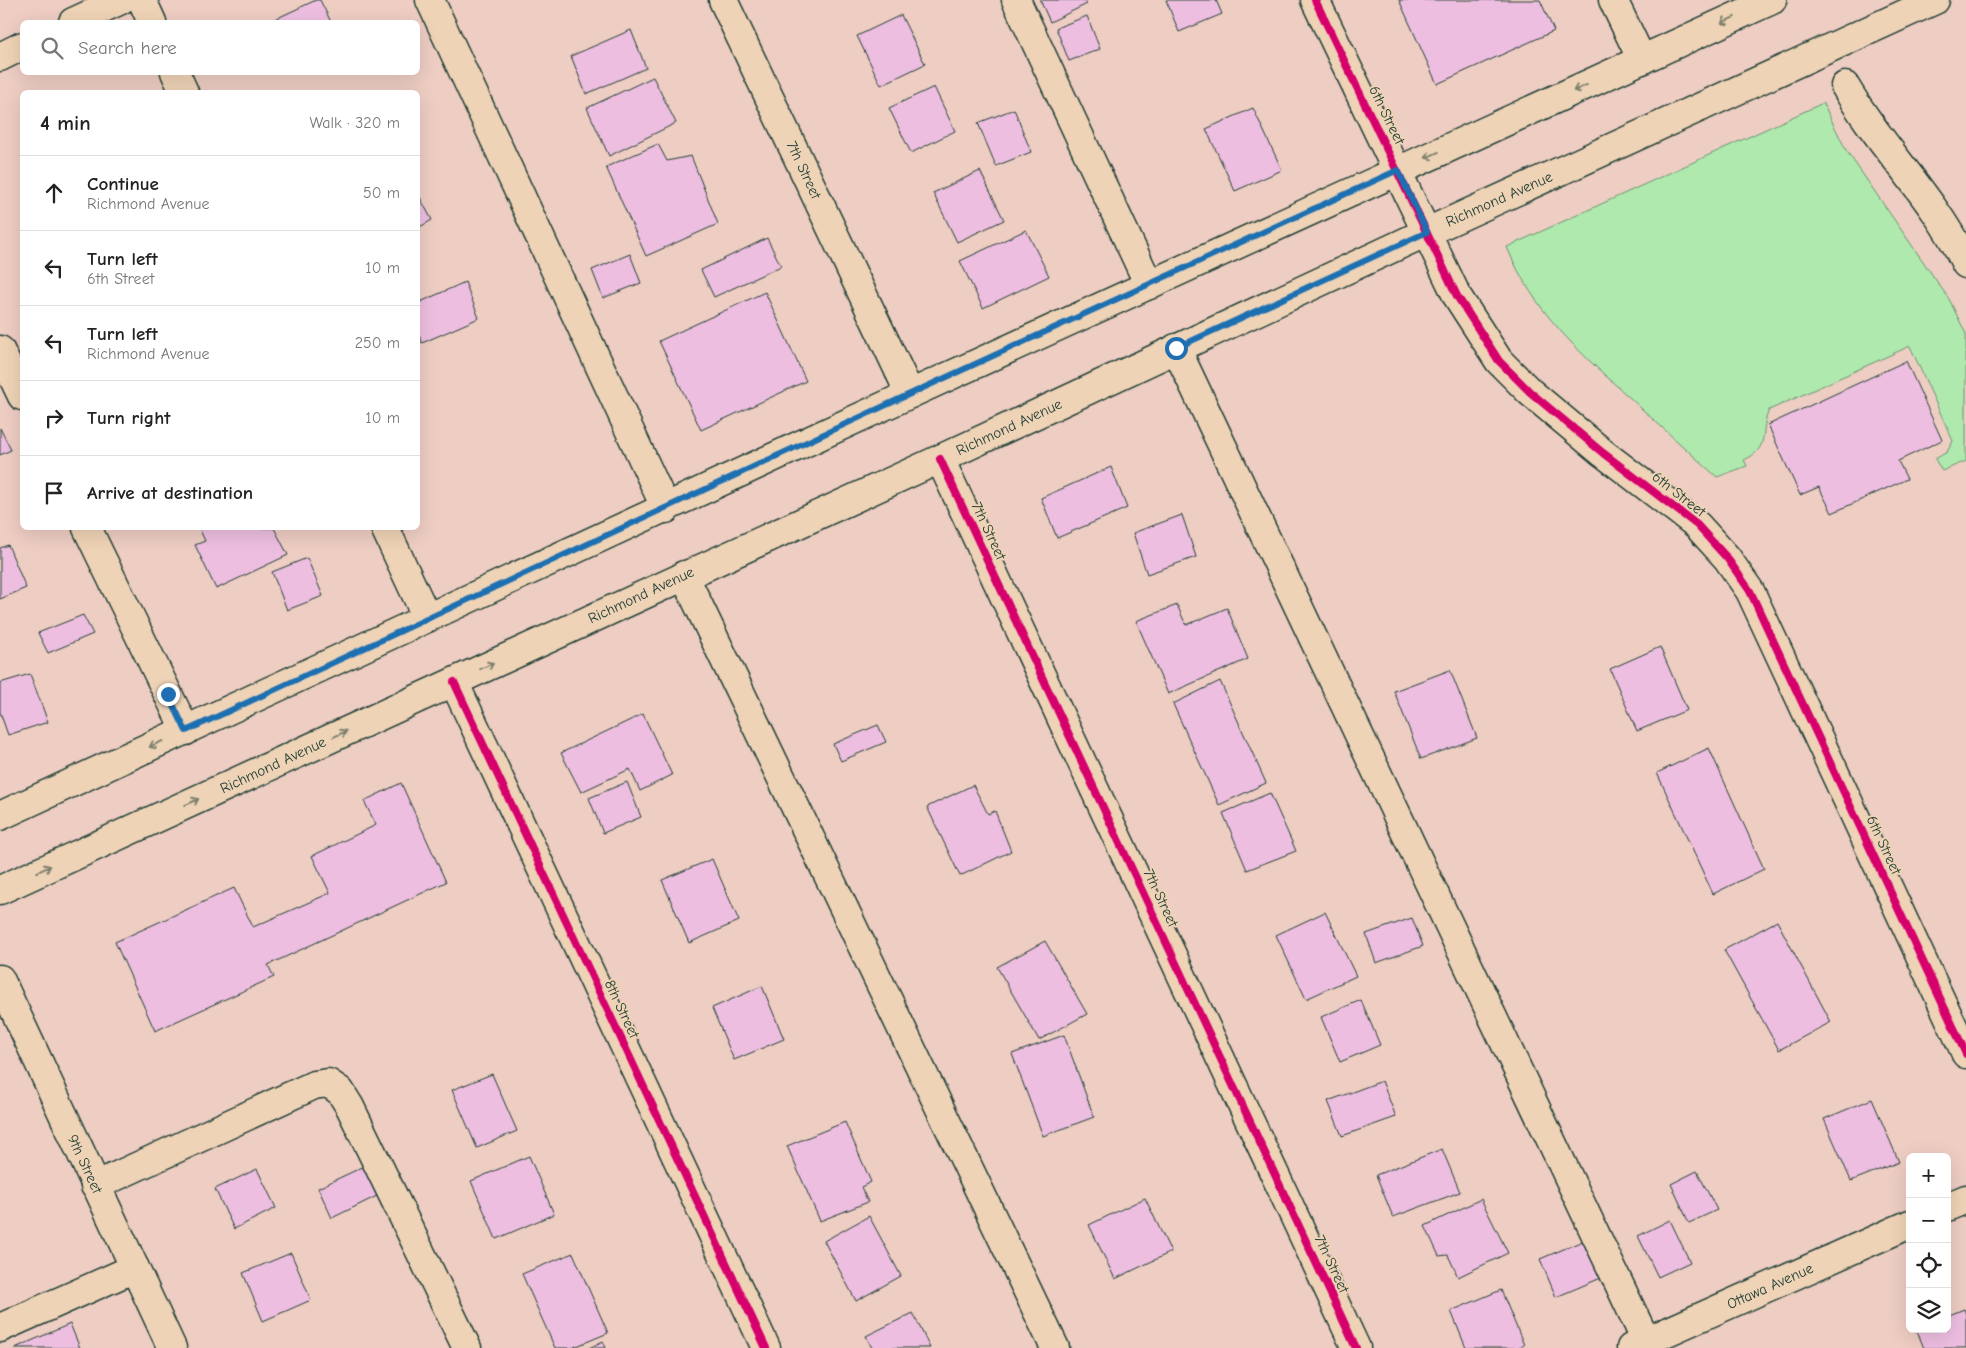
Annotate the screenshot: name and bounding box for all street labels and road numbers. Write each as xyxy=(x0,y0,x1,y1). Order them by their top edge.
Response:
street label: 6th Street xyxy=(1365,83,1409,148)
street label: 7th Street xyxy=(783,138,826,203)
street label: Richmond Avenue xyxy=(1443,167,1556,231)
street label: Richmond Avenue xyxy=(953,394,1065,459)
street label: 6th Street xyxy=(1649,468,1710,521)
street label: 7th Street xyxy=(968,499,1011,564)
street label: Richmond Avenue xyxy=(585,562,697,627)
street label: Richmond Avenue xyxy=(217,732,329,797)
street label: 6th Street xyxy=(1863,813,1906,878)
street label: 7th Street xyxy=(1140,866,1183,931)
street label: 8th Street xyxy=(601,977,644,1042)
street label: 9th Street xyxy=(64,1132,107,1197)
street label: 7th Street xyxy=(1311,1232,1354,1297)
street label: Ottawa Avenue xyxy=(1724,1259,1816,1313)

